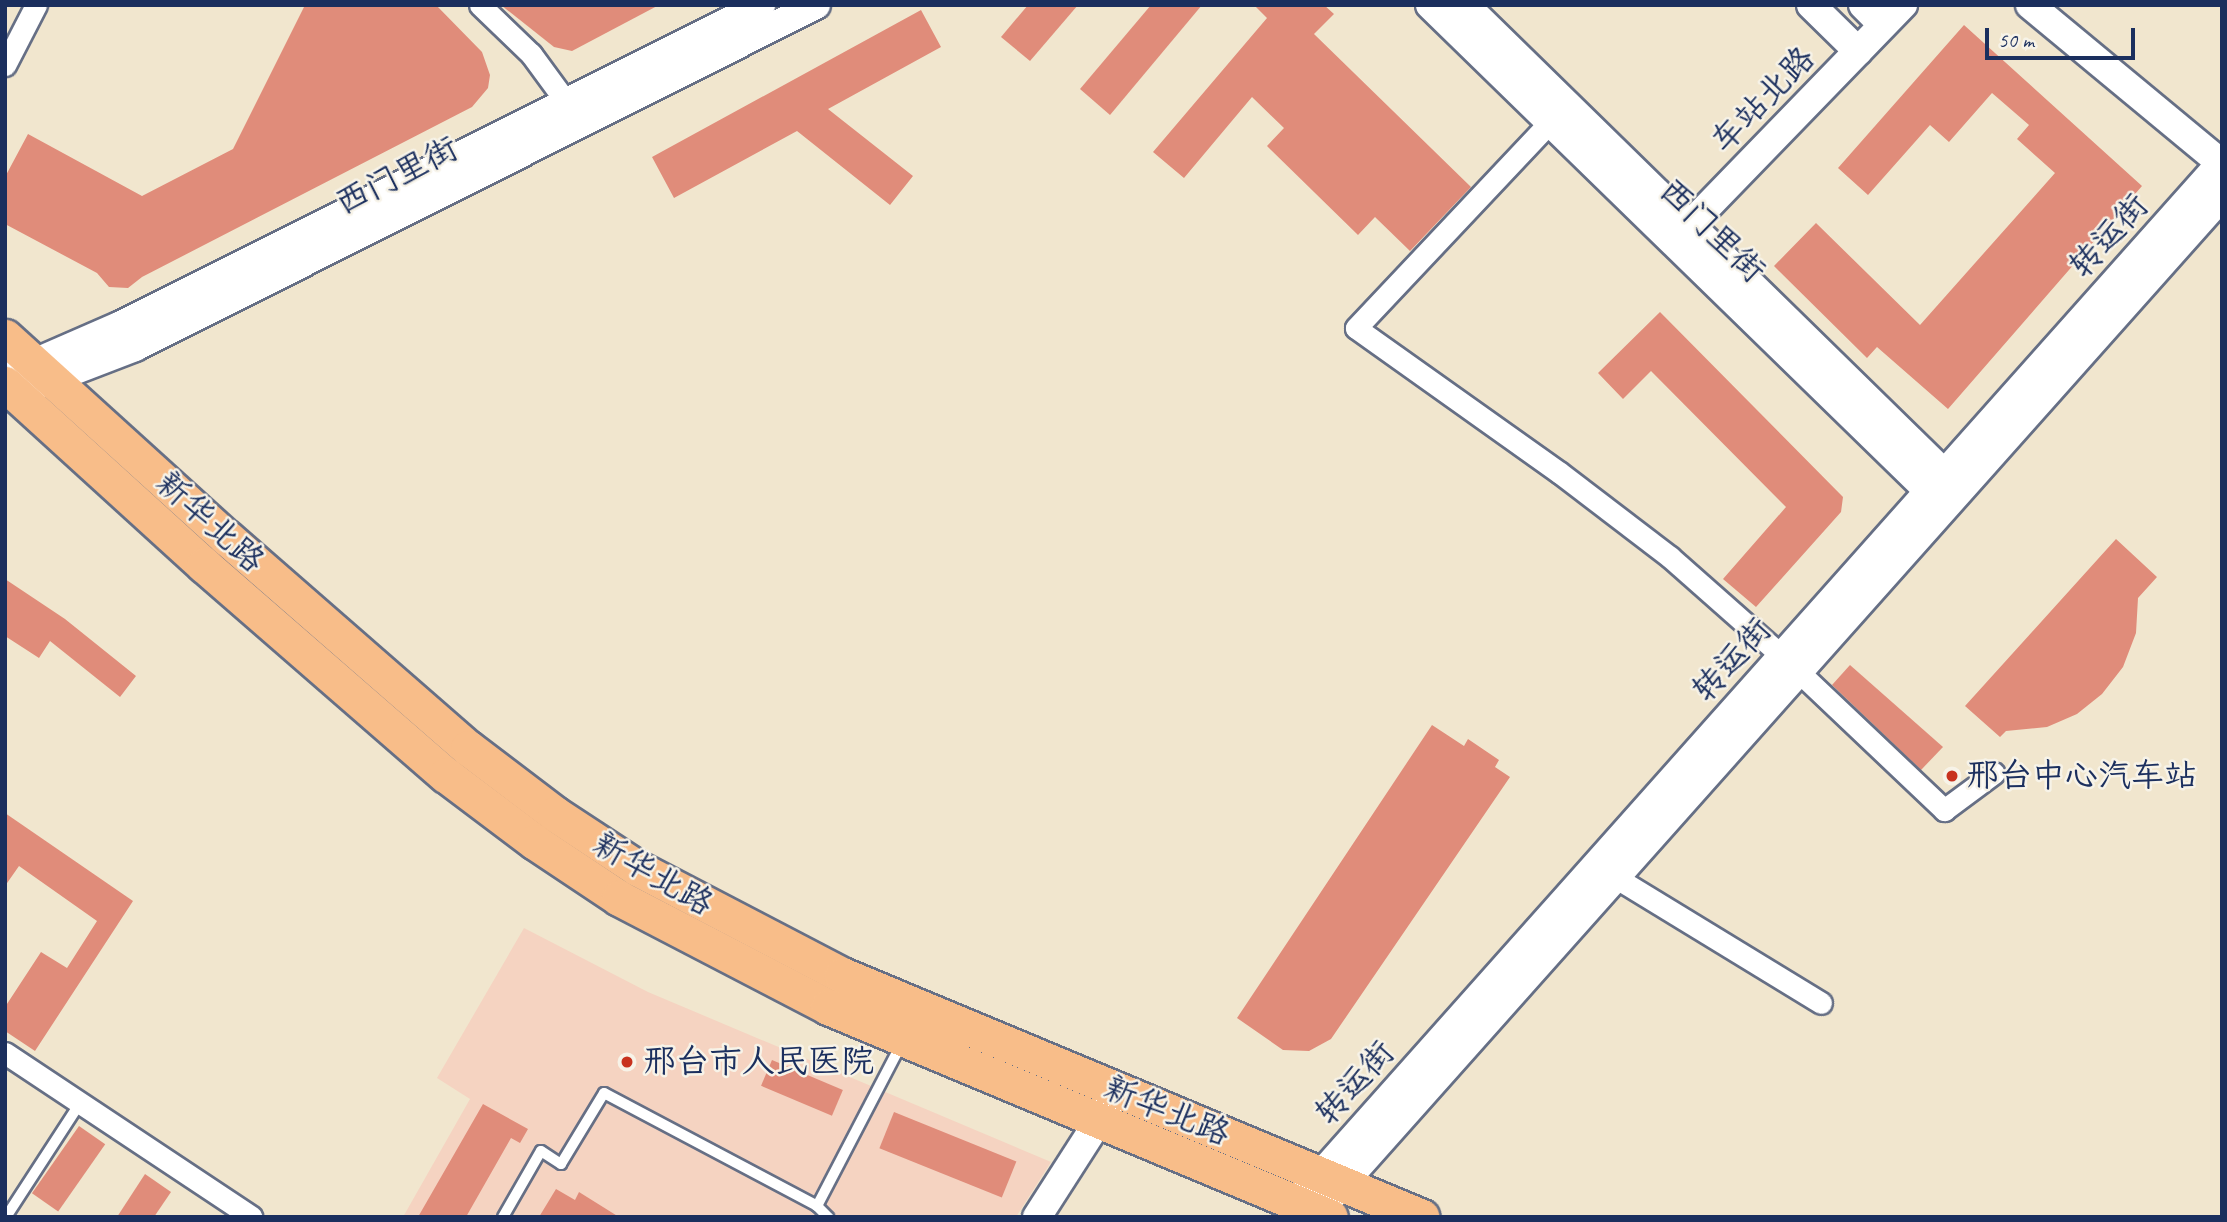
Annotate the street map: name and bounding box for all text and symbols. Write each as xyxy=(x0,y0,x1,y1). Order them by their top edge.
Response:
scale bar xyxy=(1989,14,2140,58)
text: 50 m xyxy=(1998,27,2034,53)
street label: 车站北路 xyxy=(1703,39,1823,161)
street label: 西门里街 xyxy=(329,128,465,224)
street label: 西门里街 xyxy=(1651,171,1773,291)
street label: 转运街 xyxy=(2061,186,2157,286)
street label: 新华北路 xyxy=(148,463,272,581)
street label: 转运街 xyxy=(1684,610,1780,710)
place label: 邢台中心汽车站 xyxy=(1966,756,2197,796)
marker: 邢台中心汽车站 xyxy=(1944,768,1960,784)
street label: 新华北路 xyxy=(586,824,720,924)
street label: 转运街 xyxy=(1307,1033,1403,1133)
place label: 邢台市人民医院 xyxy=(643,1042,874,1082)
marker: 邢台市人民医院 xyxy=(617,1052,637,1072)
street label: 新华北路 xyxy=(1098,1068,1236,1154)

